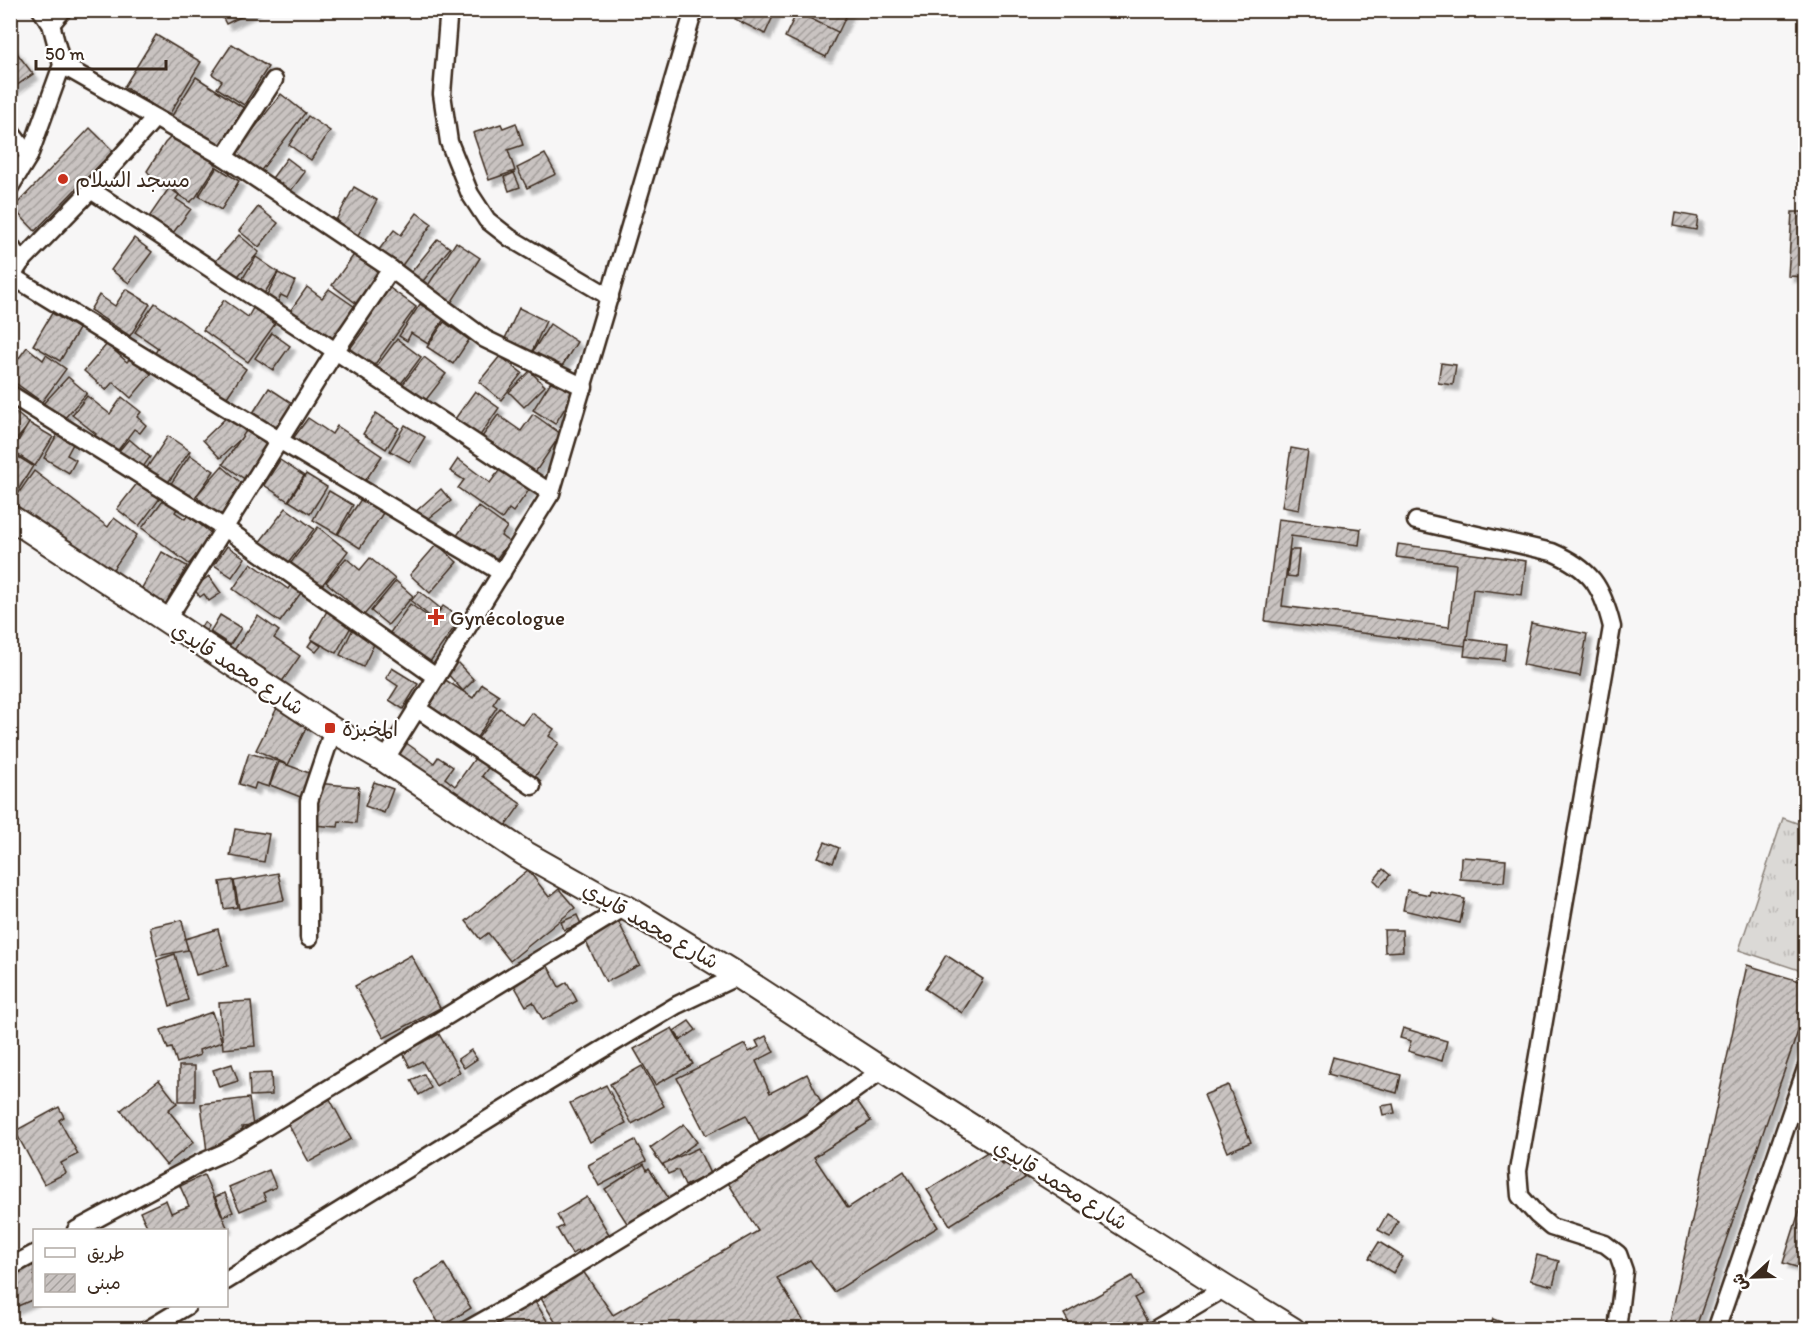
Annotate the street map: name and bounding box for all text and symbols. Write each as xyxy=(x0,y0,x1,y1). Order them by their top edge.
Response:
scale bar xyxy=(36,33,166,71)
text: 50 m xyxy=(45,43,85,65)
place label: مسجد السلام xyxy=(75,167,190,196)
marker: مسجد السلام xyxy=(56,172,70,186)
place label: Gynécologue xyxy=(450,605,565,630)
marker: Gynécologue xyxy=(427,608,445,626)
street label: شارع محمد قايدي xyxy=(166,616,309,723)
place label: المخبزة xyxy=(342,716,398,742)
marker: المخبزة xyxy=(323,721,337,735)
street label: شارع محمد قايدي xyxy=(577,876,723,977)
street label: شارع محمد قايدي xyxy=(988,1133,1132,1238)
legend xyxy=(33,1229,228,1307)
text: طريق xyxy=(87,1242,125,1264)
north arrow xyxy=(1723,1247,1783,1307)
text: ش xyxy=(1727,1271,1752,1294)
text: مبنى xyxy=(87,1272,121,1294)

